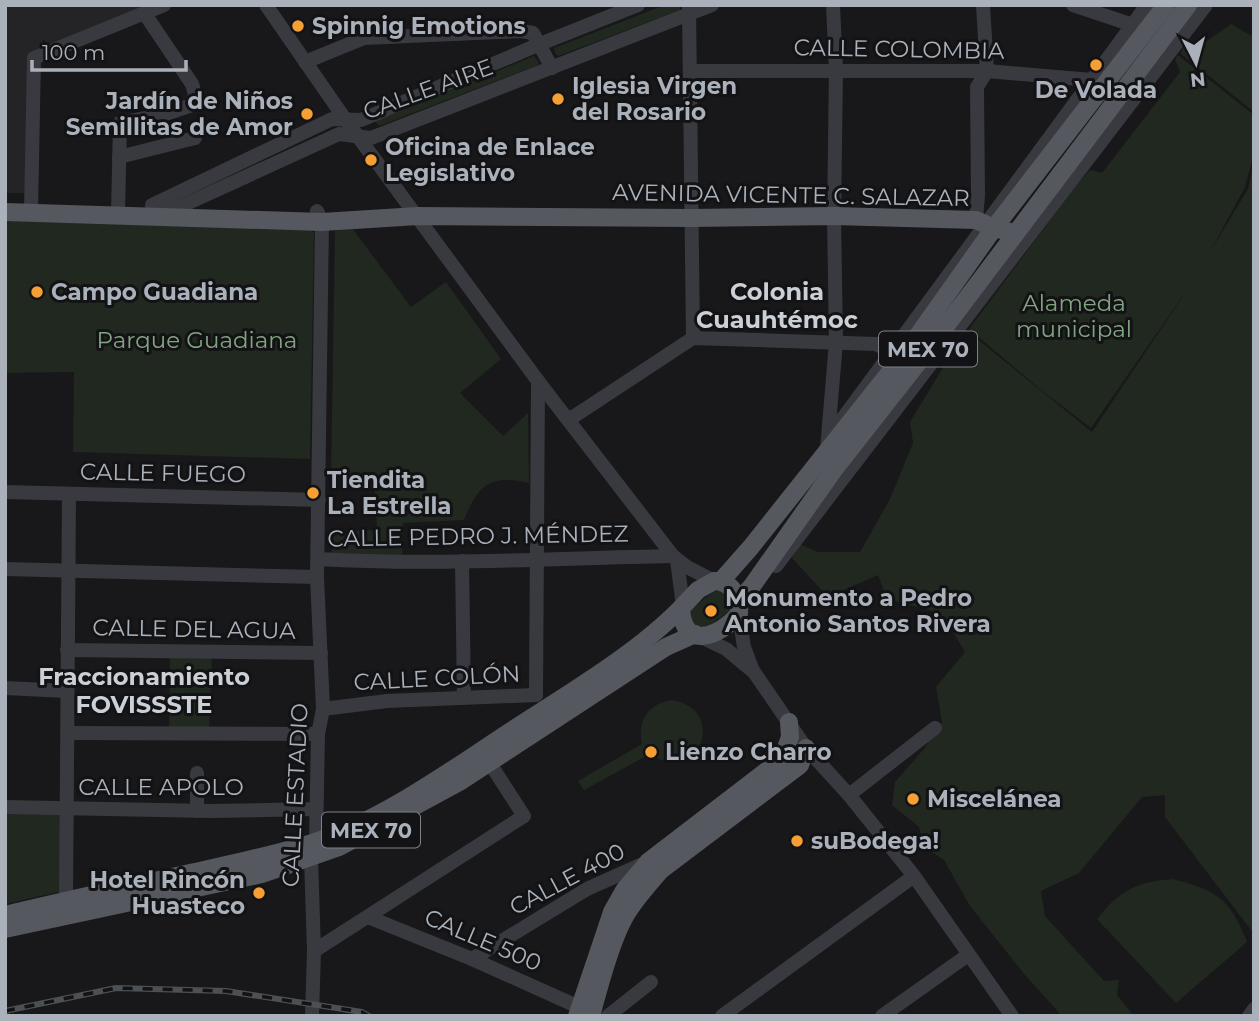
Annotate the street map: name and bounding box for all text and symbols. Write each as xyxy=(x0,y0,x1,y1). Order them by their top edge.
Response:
place label: Spinnig Emotions xyxy=(312,12,526,40)
marker: Spinnig Emotions xyxy=(290,18,306,34)
scale bar xyxy=(32,28,186,72)
north arrow xyxy=(1161,28,1231,98)
street label: CALLE COLOMBIA xyxy=(793,33,1005,65)
text: 100 m xyxy=(42,40,105,65)
street label: CALLE AIRE xyxy=(359,53,497,125)
marker: De Volada xyxy=(1088,57,1104,73)
text: N xyxy=(1189,67,1207,92)
place label: Iglesia Virgen del Rosario xyxy=(572,72,737,126)
place label: De Volada xyxy=(1035,76,1157,104)
place label: Jardín de Niños Semillitas de Amor xyxy=(66,87,293,141)
marker: Iglesia Virgen del Rosario xyxy=(550,91,566,107)
marker: Jardín de Niños Semillitas de Amor xyxy=(299,106,315,122)
place label: Oficina de Enlace Legislativo xyxy=(385,133,595,187)
marker: Oficina de Enlace Legislativo xyxy=(363,152,379,168)
street label: AVENIDA VICENTE C. SALAZAR xyxy=(612,178,970,212)
district label: Colonia Cuauhtémoc xyxy=(696,277,858,334)
place label: Campo Guadiana xyxy=(51,278,258,306)
marker: Campo Guadiana xyxy=(29,284,45,300)
park label: Alameda municipal xyxy=(1016,289,1132,343)
park label: Parque Guadiana xyxy=(97,326,297,354)
road number: MEX 70 xyxy=(879,332,977,366)
street label: CALLE FUEGO xyxy=(80,458,246,488)
place label: Tiendita La Estrella xyxy=(327,466,452,520)
marker: Tiendita La Estrella xyxy=(305,485,321,501)
street label: CALLE PEDRO J. MÉNDEZ xyxy=(327,519,629,553)
place label: Monumento a Pedro Antonio Santos Rivera xyxy=(724,584,991,638)
marker: Monumento a Pedro Antonio Santos Rivera xyxy=(703,603,719,619)
street label: CALLE DEL AGUA xyxy=(92,613,296,645)
street label: CALLE COLÓN xyxy=(353,660,521,696)
district label: Fraccionamiento FOVISSSTE xyxy=(38,662,250,719)
street label: CALLE ESTADIO xyxy=(276,702,314,888)
place label: Lienzo Charro xyxy=(665,738,831,766)
marker: Lienzo Charro xyxy=(643,744,659,760)
street label: CALLE APOLO xyxy=(78,773,244,801)
place label: Miscelánea xyxy=(927,785,1062,813)
marker: Miscelánea xyxy=(905,791,921,807)
road number: MEX 70 xyxy=(322,812,420,848)
place label: suBodega! xyxy=(811,827,939,855)
marker: suBodega! xyxy=(789,833,805,849)
street label: CALLE 400 xyxy=(505,837,629,921)
place label: Hotel Rincón Huasteco xyxy=(90,866,245,920)
marker: Hotel Rincón Huasteco xyxy=(251,885,267,901)
street label: CALLE 500 xyxy=(420,903,546,977)

